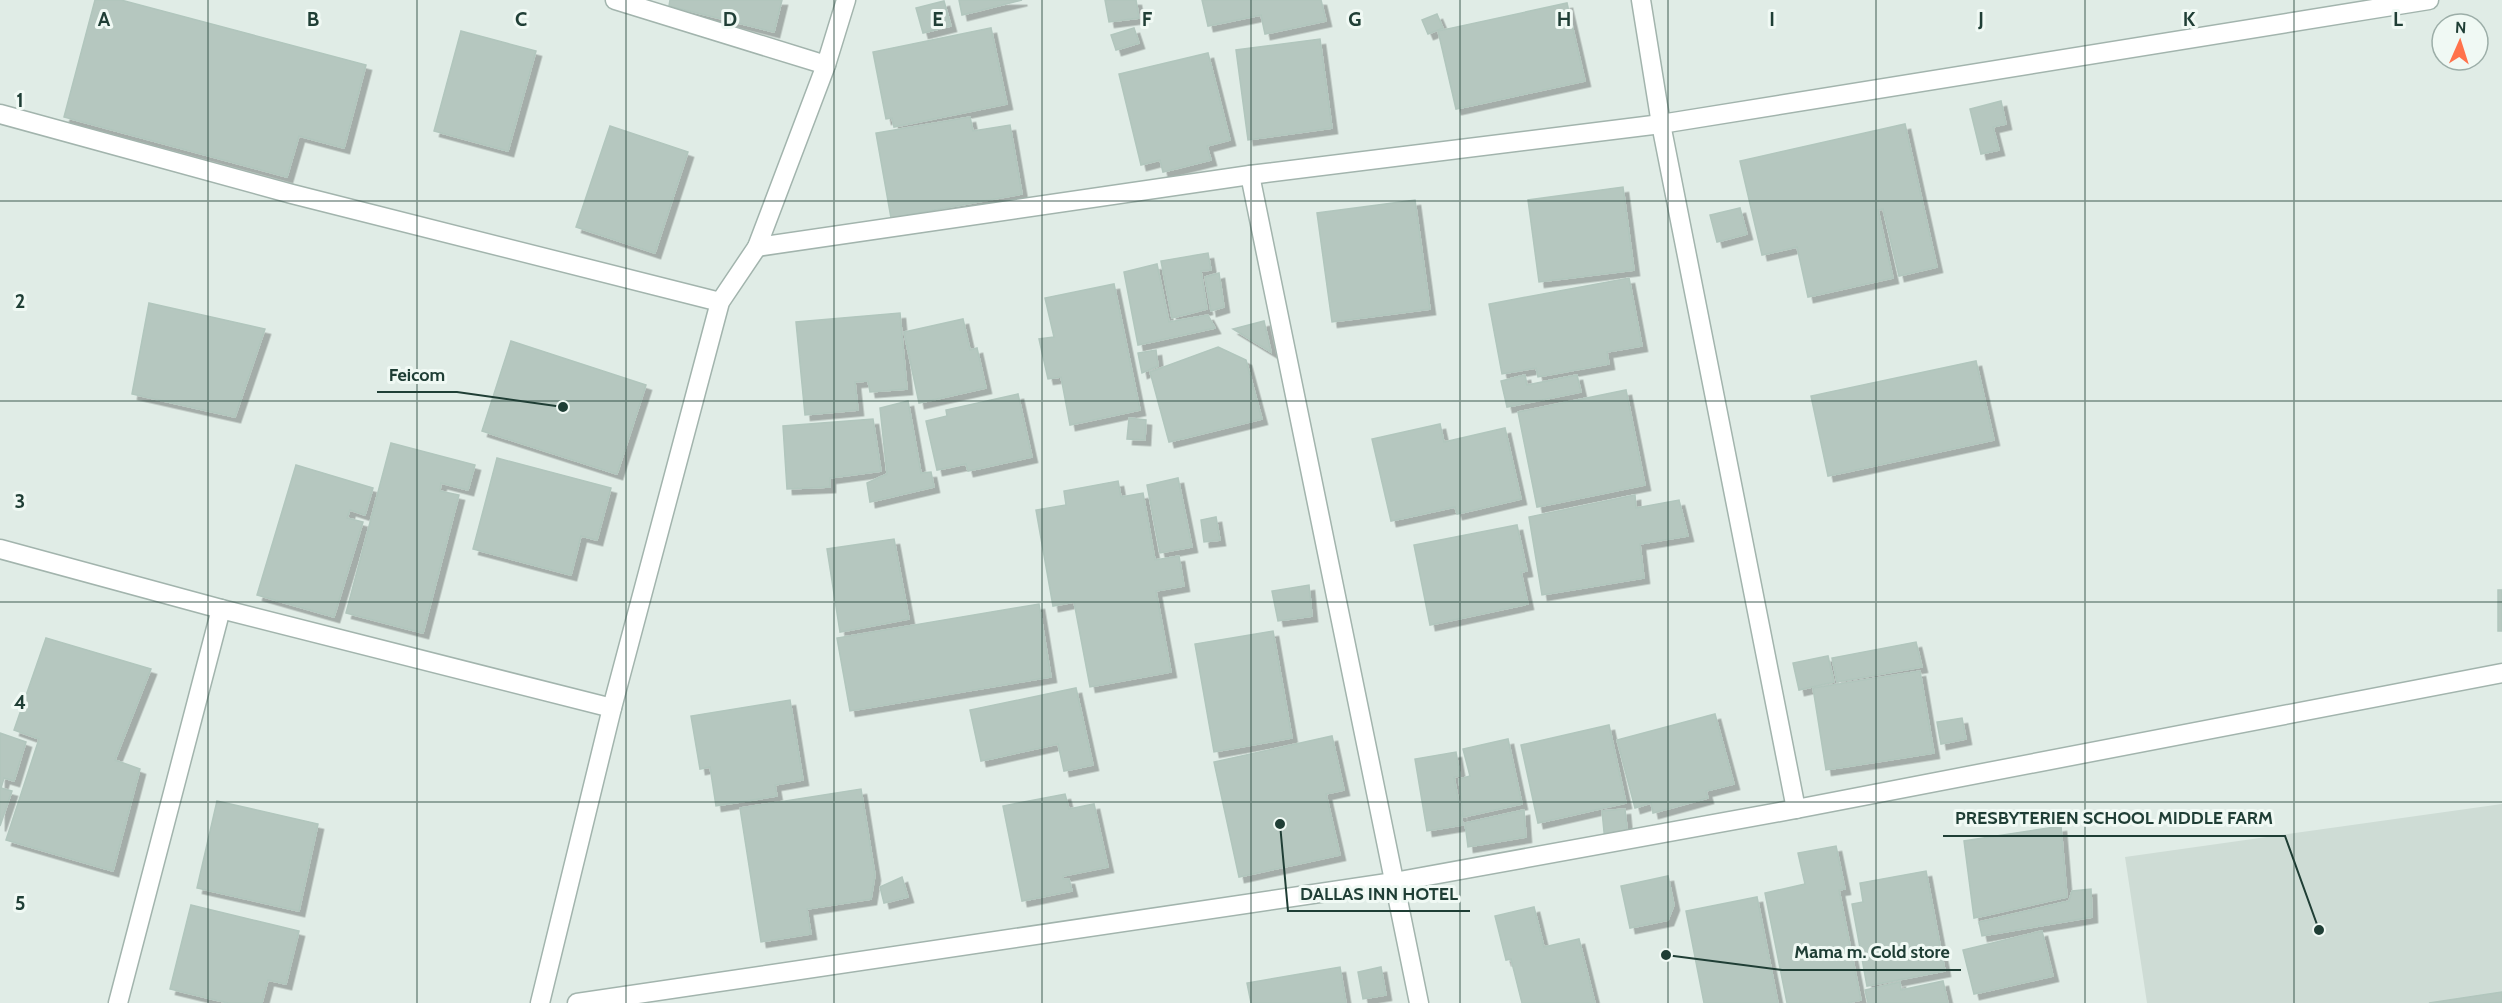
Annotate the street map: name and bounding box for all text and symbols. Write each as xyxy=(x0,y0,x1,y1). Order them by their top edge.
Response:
text: A xyxy=(98,7,111,31)
text: B xyxy=(307,7,319,31)
text: C xyxy=(515,7,527,31)
text: D xyxy=(723,7,737,31)
text: E xyxy=(932,7,944,31)
text: F xyxy=(1142,7,1153,31)
text: G xyxy=(1348,7,1362,31)
text: H xyxy=(1557,7,1571,31)
text: I xyxy=(1769,7,1775,31)
text: J xyxy=(1977,7,1984,31)
text: K xyxy=(2183,7,2196,31)
text: L xyxy=(2393,7,2403,31)
north arrow xyxy=(2430,12,2490,72)
text: N xyxy=(2455,18,2467,37)
text: 1 xyxy=(16,88,24,112)
text: 2 xyxy=(15,289,25,313)
callout: Feicom xyxy=(377,356,457,392)
text: Feicom xyxy=(389,364,445,386)
text: 3 xyxy=(15,489,25,513)
text: 4 xyxy=(14,690,26,714)
callout: PRESBYTERIEN SCHOOL MIDDLE FARM xyxy=(1943,800,2285,836)
text: PRESBYTERIEN SCHOOL MIDDLE FARM xyxy=(1955,807,2273,829)
callout: DALLAS INN HOTEL xyxy=(1288,875,1470,911)
text: DALLAS INN HOTEL xyxy=(1300,883,1458,905)
text: 5 xyxy=(15,891,25,915)
callout: Mama m. Cold store xyxy=(1782,934,1961,970)
text: Mama m. Cold store xyxy=(1794,941,1950,963)

